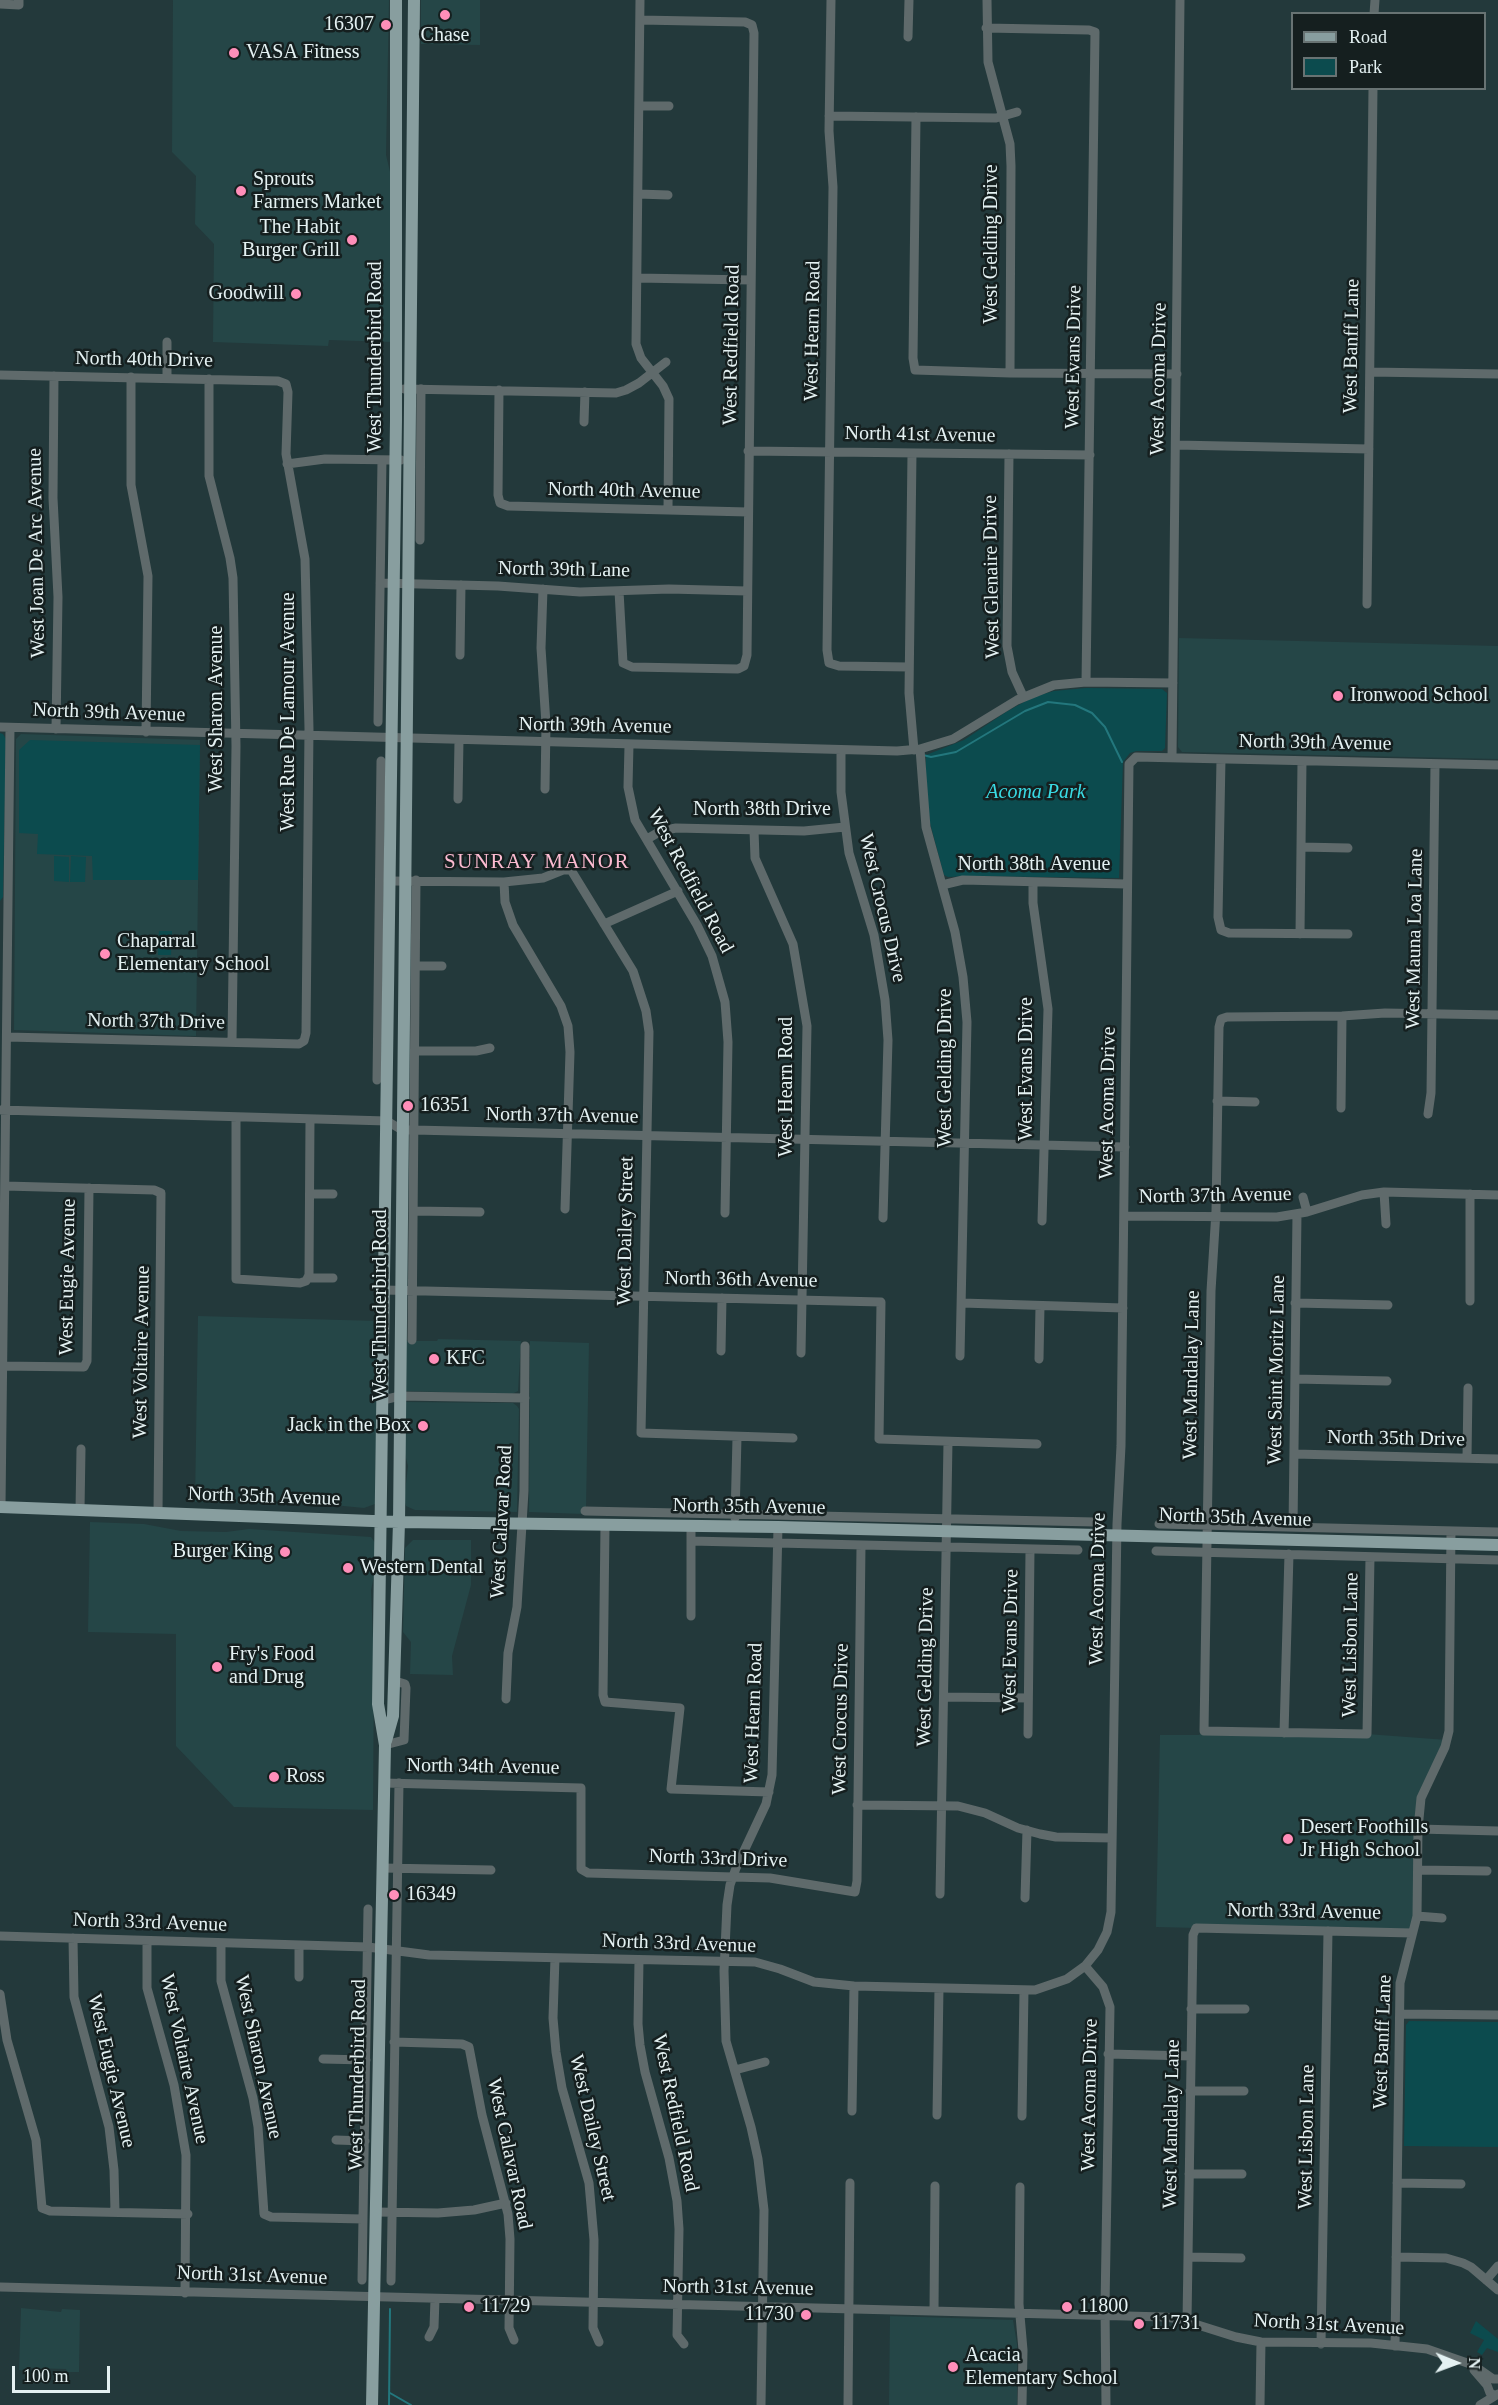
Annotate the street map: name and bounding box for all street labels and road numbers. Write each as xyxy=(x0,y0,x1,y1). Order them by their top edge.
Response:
street label: West Gelding Drive xyxy=(980,164,1004,324)
street label: West Thunderbird Road xyxy=(364,261,388,453)
street label: West Hearn Road xyxy=(800,261,826,401)
street label: West Redfield Road xyxy=(719,265,745,425)
street label: West Banff Lane xyxy=(1339,278,1365,414)
street label: West Evans Drive xyxy=(1061,285,1087,429)
street label: West Acoma Drive xyxy=(1146,302,1172,456)
street label: North 40th Drive xyxy=(75,347,213,373)
street label: North 41st Avenue xyxy=(844,422,996,448)
street label: West Joan De Arc Avenue xyxy=(23,448,51,658)
street label: North 40th Avenue xyxy=(547,478,701,504)
street label: West Glenaire Drive xyxy=(979,495,1005,659)
street label: North 39th Lane xyxy=(498,557,630,583)
street label: West Rue De Lamour Avenue xyxy=(277,592,301,832)
street label: West Sharon Avenue xyxy=(205,626,229,792)
street label: North 39th Avenue xyxy=(32,698,186,728)
street label: North 39th Avenue xyxy=(518,713,672,739)
street label: North 39th Avenue xyxy=(1238,730,1392,756)
street label: North 38th Drive xyxy=(693,798,831,822)
street label: West Redfield Road xyxy=(642,804,738,958)
street label: West Crocus Drive xyxy=(853,831,911,985)
street label: West Mauna Loa Lane xyxy=(1401,848,1429,1030)
street label: North 38th Avenue xyxy=(958,853,1110,877)
street label: West Gelding Drive xyxy=(934,988,958,1148)
street label: West Evans Drive xyxy=(1015,997,1039,1141)
street label: North 37th Drive xyxy=(87,1009,225,1035)
street label: West Hearn Road xyxy=(775,1017,799,1157)
street label: West Acoma Drive xyxy=(1095,1026,1121,1180)
street label: North 37th Avenue xyxy=(485,1103,639,1129)
street label: West Dailey Street xyxy=(613,1156,639,1306)
street label: North 37th Avenue xyxy=(1138,1183,1292,1209)
street label: West Eugie Avenue xyxy=(55,1198,81,1356)
street label: West Thunderbird Road xyxy=(369,1209,393,1401)
street label: West Voltaire Avenue xyxy=(128,1265,156,1439)
street label: North 36th Avenue xyxy=(664,1267,818,1293)
street label: West Saint Moritz Lane xyxy=(1263,1275,1291,1465)
street label: West Mandalay Lane xyxy=(1179,1290,1205,1460)
street label: North 35th Drive xyxy=(1327,1426,1465,1452)
street label: West Calavar Road xyxy=(486,1445,518,1599)
street label: North 35th Avenue xyxy=(187,1482,341,1512)
street label: North 35th Avenue xyxy=(672,1494,826,1520)
street label: North 35th Avenue xyxy=(1158,1503,1312,1533)
street label: West Acoma Drive xyxy=(1085,1512,1111,1666)
street label: West Evans Drive xyxy=(998,1569,1024,1713)
street label: West Lisbon Lane xyxy=(1338,1572,1364,1718)
street label: West Gelding Drive xyxy=(913,1587,939,1747)
street label: West Hearn Road xyxy=(740,1642,768,1784)
street label: West Crocus Drive xyxy=(828,1643,854,1795)
street label: North 34th Avenue xyxy=(406,1754,560,1780)
street label: North 33rd Drive xyxy=(648,1845,788,1873)
street label: North 33rd Avenue xyxy=(1227,1899,1381,1925)
street label: North 33rd Avenue xyxy=(73,1908,227,1938)
street label: North 33rd Avenue xyxy=(602,1929,756,1959)
street label: West Voltaire Avenue xyxy=(154,1972,214,2146)
street label: West Sharon Avenue xyxy=(229,1973,287,2141)
street label: West Banff Lane xyxy=(1369,1974,1397,2110)
street label: West Thunderbird Road xyxy=(344,1979,372,2171)
street label: West Eugie Avenue xyxy=(82,1992,140,2150)
street label: West Acoma Drive xyxy=(1077,2018,1103,2172)
street label: West Redfield Road xyxy=(647,2032,703,2194)
street label: West Mandalay Lane xyxy=(1159,2039,1185,2209)
street label: West Dailey Street xyxy=(563,2052,621,2204)
street label: West Lisbon Lane xyxy=(1294,2064,1320,2210)
street label: West Calavar Road xyxy=(481,2076,537,2232)
street label: North 31st Avenue xyxy=(176,2261,328,2291)
street label: North 31st Avenue xyxy=(662,2275,814,2301)
street label: North 31st Avenue xyxy=(1253,2309,1405,2341)

